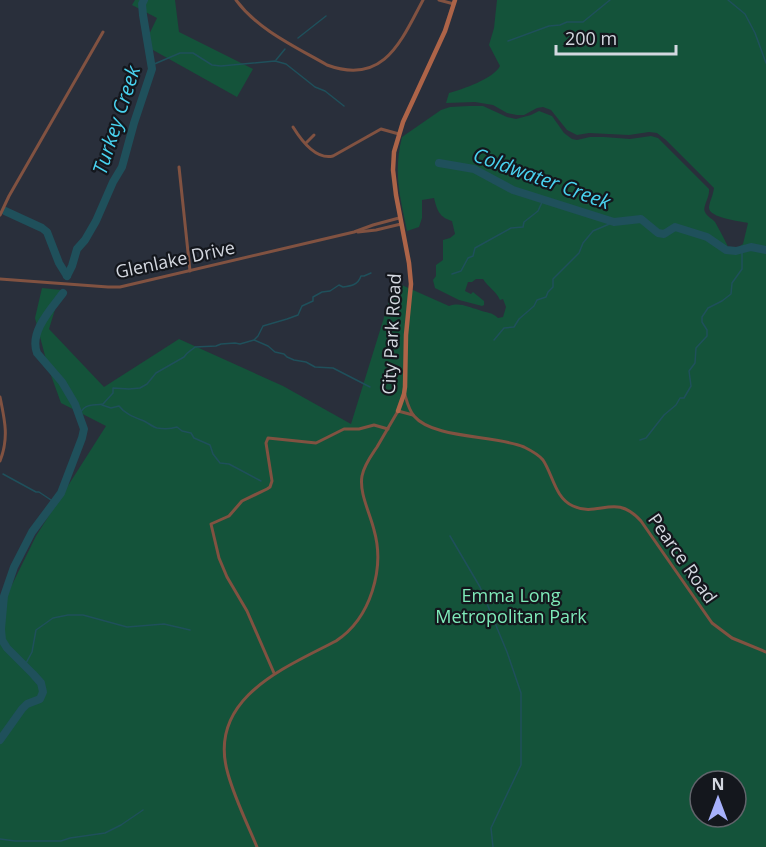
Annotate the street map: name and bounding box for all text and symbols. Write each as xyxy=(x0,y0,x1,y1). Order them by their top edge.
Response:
scale bar xyxy=(556,18,676,56)
text: 200 m xyxy=(565,26,617,50)
water label: Turkey Creek xyxy=(86,61,147,178)
water label: Coldwater Creek xyxy=(470,141,616,216)
street label: Glenlake Drive xyxy=(113,235,237,283)
street label: City Park Road xyxy=(376,273,406,395)
street label: Pearce Road xyxy=(643,508,723,608)
park label: Emma Long Metropolitan Park xyxy=(435,583,587,628)
north arrow xyxy=(688,769,748,829)
text: N xyxy=(711,773,725,795)

